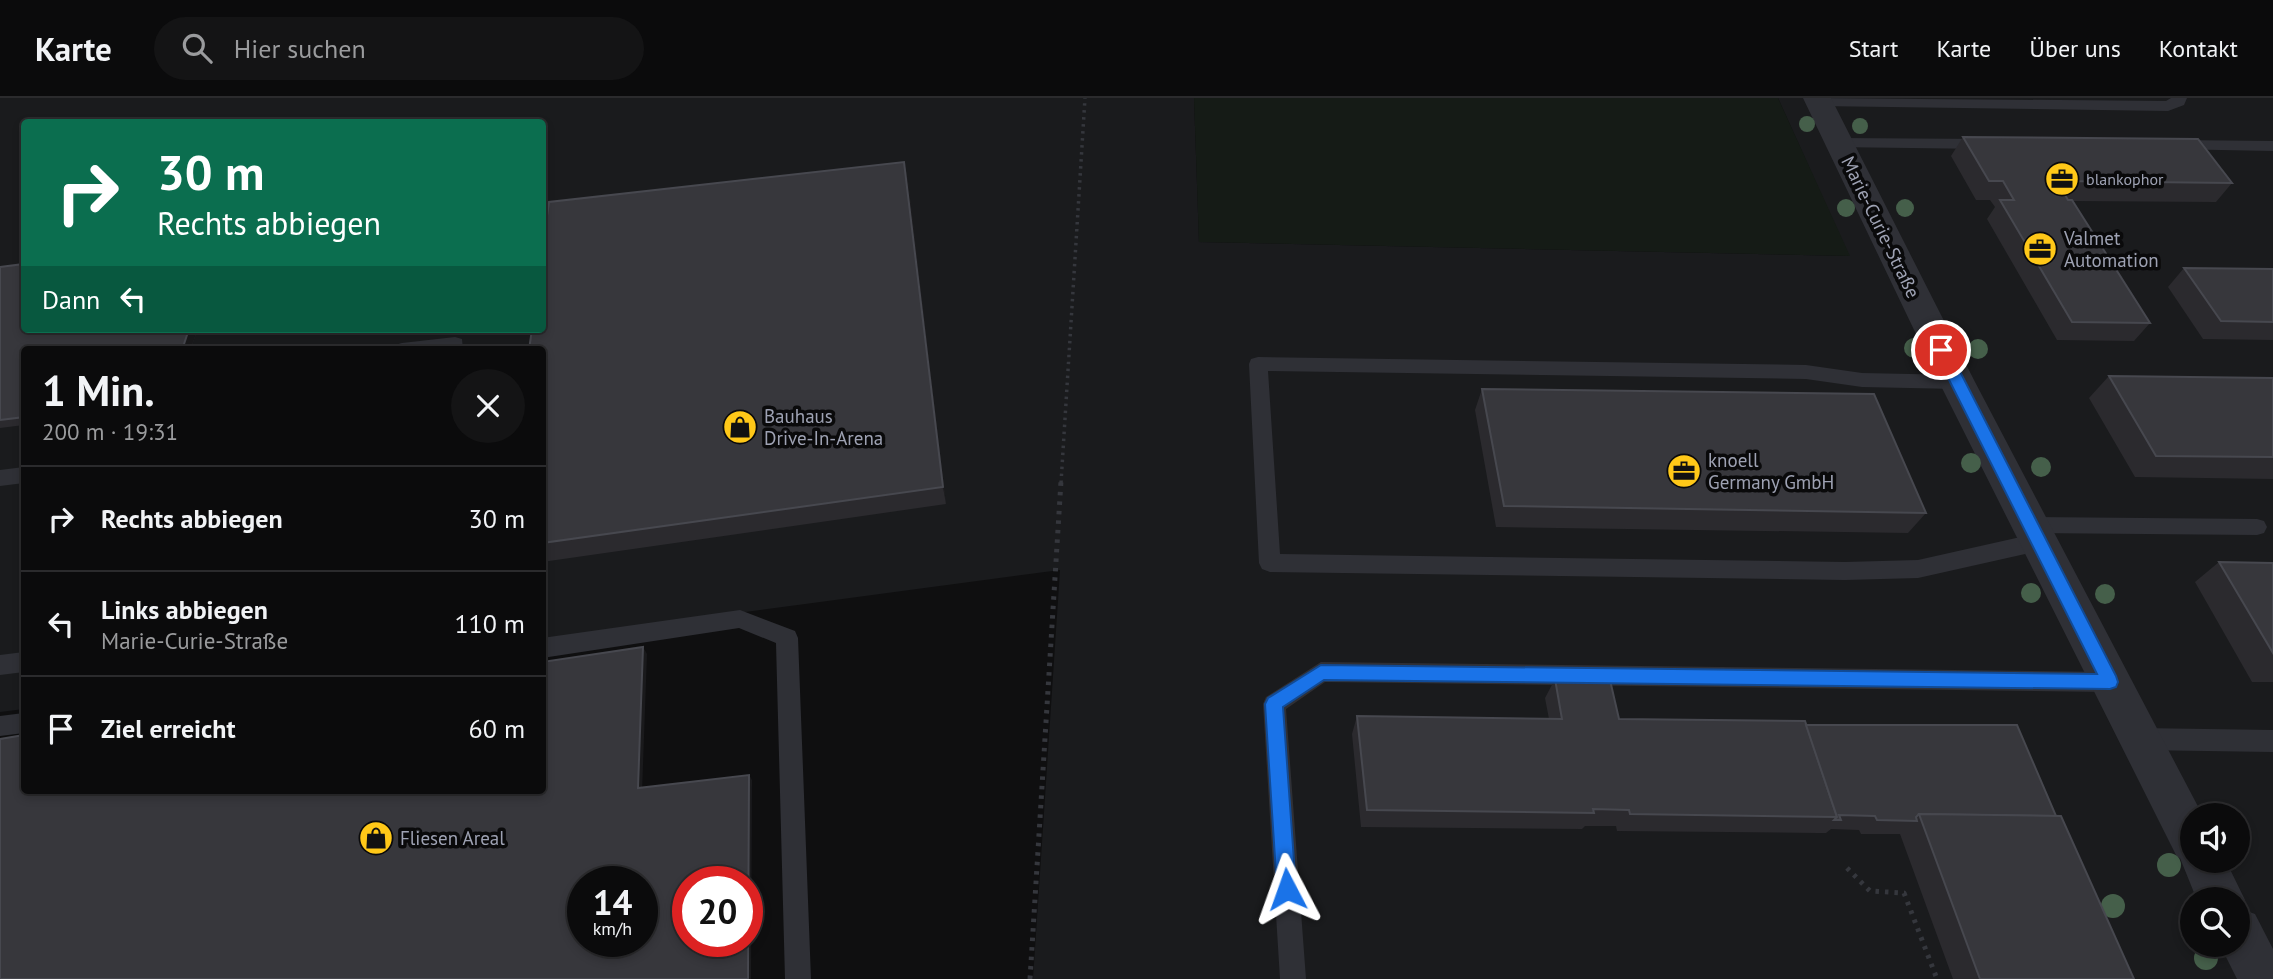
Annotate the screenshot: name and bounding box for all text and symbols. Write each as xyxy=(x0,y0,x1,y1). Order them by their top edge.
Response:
search box xyxy=(154,17,644,80)
text: Karte xyxy=(35,27,112,70)
icon: search xyxy=(178,29,216,67)
text: Hier suchen xyxy=(234,32,366,65)
text: Start xyxy=(1849,33,1898,64)
text: Karte xyxy=(1936,33,1991,64)
text: Über uns xyxy=(2029,33,2121,64)
text: Kontakt xyxy=(2159,33,2238,64)
text: 30 m xyxy=(157,140,264,204)
icon: right xyxy=(42,147,133,238)
street label: Marie-Curie-Straße xyxy=(1836,152,1926,302)
office icon: blankophor xyxy=(2043,160,2081,198)
place label: blankophor xyxy=(2086,169,2164,189)
text: Rechts abbiegen xyxy=(157,202,381,244)
place label: Valmet Automation xyxy=(2063,226,2159,272)
office icon: Valmet Automation xyxy=(2021,230,2059,268)
icon: left xyxy=(114,280,152,318)
text: Dann xyxy=(42,283,100,316)
pin xyxy=(1911,320,1971,380)
icon: arrive xyxy=(1922,331,1960,369)
text: 1 Min. xyxy=(42,363,155,418)
button: close xyxy=(451,369,525,443)
place label: Bauhaus Drive-In-Arena xyxy=(764,404,883,450)
shop icon: Bauhaus Drive-In-Arena xyxy=(721,408,759,446)
text: 200 m · 19:31 xyxy=(42,417,178,446)
place label: knoell Germany GmbH xyxy=(1708,448,1834,494)
office icon: knoell Germany GmbH xyxy=(1665,452,1703,490)
icon: right xyxy=(42,500,80,538)
text: Rechts abbiegen xyxy=(101,502,283,535)
text: 30 m xyxy=(469,502,525,535)
text: Links abbiegen xyxy=(101,593,268,626)
icon: left xyxy=(42,605,80,643)
text: 110 m xyxy=(454,607,525,640)
text: Marie-Curie-Straße xyxy=(101,626,288,655)
icon: arrive xyxy=(42,710,80,748)
text: Ziel erreicht xyxy=(101,712,236,745)
text: 60 m xyxy=(469,712,525,745)
map controls xyxy=(2180,803,2250,957)
button: sound xyxy=(2180,803,2250,873)
shop icon: Fliesen Areal xyxy=(357,819,395,857)
place label: Fliesen Areal xyxy=(400,826,505,850)
position arrow xyxy=(1250,852,1324,926)
speed limit sign: 20 xyxy=(672,866,763,957)
text: 14 xyxy=(593,879,632,925)
button: search xyxy=(2180,887,2250,957)
text: km/h xyxy=(593,917,632,940)

